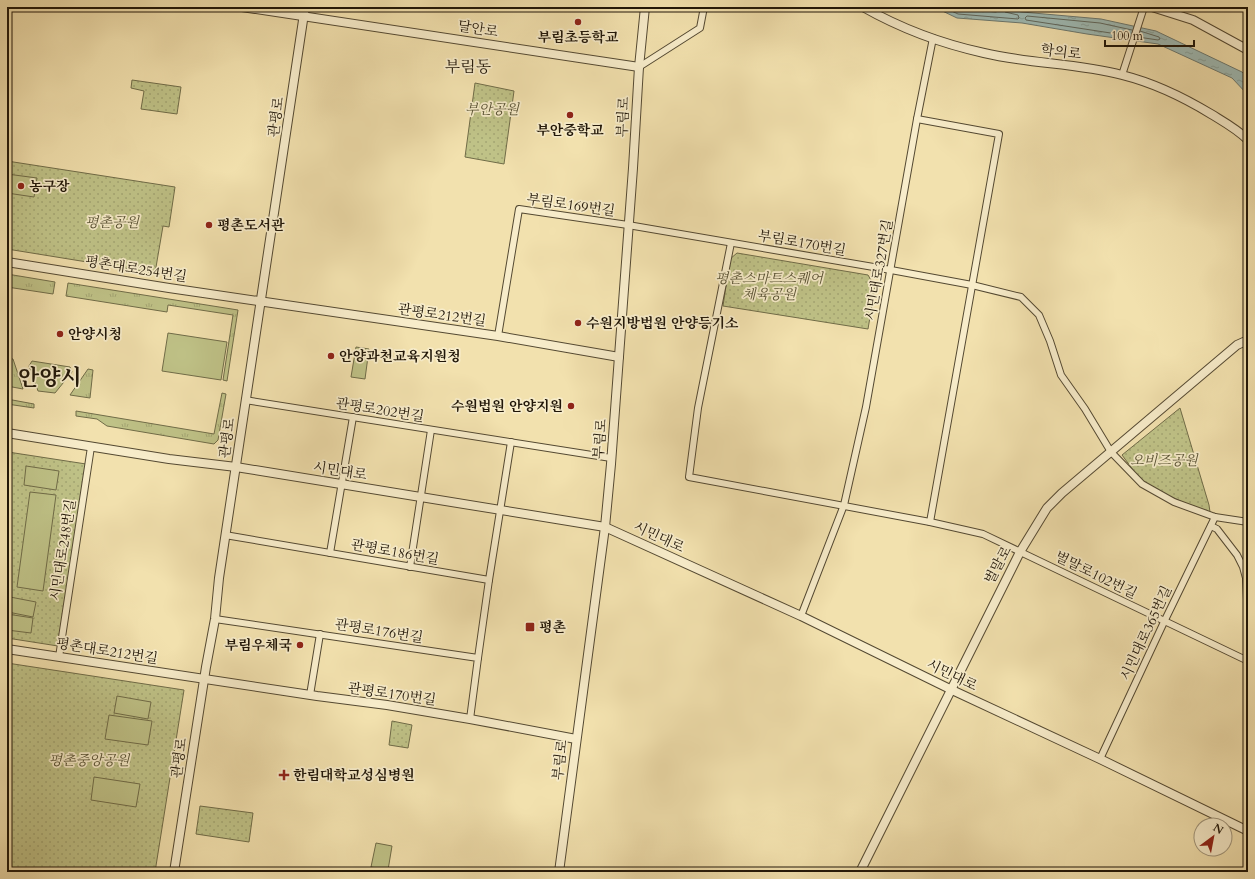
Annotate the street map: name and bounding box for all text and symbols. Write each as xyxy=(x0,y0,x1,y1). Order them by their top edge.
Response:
street label: 달안로 xyxy=(456,16,500,42)
marker: 부림초등학교 xyxy=(573,17,583,27)
scale bar xyxy=(1105,22,1194,48)
place label: 부림초등학교 xyxy=(537,28,619,47)
text: 100 m xyxy=(1111,28,1144,44)
street label: 학의로 xyxy=(1040,40,1083,64)
district label: 부림동 xyxy=(445,56,492,78)
street label: 관평로 xyxy=(264,95,288,138)
street label: 부림로 xyxy=(612,96,634,138)
park label: 부안공원 xyxy=(465,100,521,119)
marker: 부안중학교 xyxy=(565,110,575,120)
place label: 부안중학교 xyxy=(536,121,604,140)
place label: 농구장 xyxy=(29,177,70,196)
marker: 농구장 xyxy=(16,181,26,191)
street label: 부림로169번길 xyxy=(526,189,616,221)
park label: 평촌공원 xyxy=(85,213,141,232)
place label: 평촌도서관 xyxy=(217,216,285,235)
street label: 시민대로327번길 xyxy=(861,218,897,322)
marker: 평촌도서관 xyxy=(204,220,214,230)
street label: 부림로170번길 xyxy=(756,226,848,260)
street label: 평촌대로254번길 xyxy=(84,252,188,286)
park label: 평촌스마트스퀘어 체육공원 xyxy=(715,269,825,304)
street label: 관평로212번길 xyxy=(397,299,487,331)
place label: 수원지방법원 안양등기소 xyxy=(586,314,739,333)
marker: 수원지방법원 안양등기소 xyxy=(573,318,583,328)
place label: 안양시청 xyxy=(68,325,122,344)
marker: 안양시청 xyxy=(55,329,65,339)
place label: 안양과천교육지원청 xyxy=(339,347,461,366)
marker: 안양과천교육지원청 xyxy=(326,351,336,361)
district label: 안양시 xyxy=(18,363,82,393)
street label: 관평로202번길 xyxy=(334,394,426,426)
place label: 수원법원 안양지원 xyxy=(451,397,563,416)
marker: 수원법원 안양지원 xyxy=(566,401,576,411)
street label: 관평로 xyxy=(215,416,239,459)
street label: 부림로 xyxy=(589,417,611,460)
park label: 오비즈공원 xyxy=(1130,451,1199,470)
street label: 시민대로 xyxy=(312,457,369,485)
street label: 시민대로248번길 xyxy=(46,498,80,602)
street label: 시민대로 xyxy=(630,517,688,557)
street label: 관평로186번길 xyxy=(349,535,441,569)
street label: 벌말로 xyxy=(980,542,1016,587)
street label: 벌말로102번길 xyxy=(1052,547,1140,603)
street label: 시민대로365번길 xyxy=(1116,582,1176,684)
street label: 관평로176번길 xyxy=(333,615,425,647)
place label: 평촌 xyxy=(539,618,567,637)
marker: 평촌 xyxy=(524,621,536,633)
street label: 평촌대로212번길 xyxy=(55,634,159,668)
place label: 부림우체국 xyxy=(224,636,292,655)
marker: 부림우체국 xyxy=(295,640,305,650)
street label: 시민대로 xyxy=(924,655,981,696)
street label: 관평로170번길 xyxy=(347,678,437,710)
street label: 관평로 xyxy=(167,736,191,779)
street label: 부림로 xyxy=(548,738,572,781)
park label: 평촌중앙공원 xyxy=(48,751,131,770)
place label: 한림대학교성심병원 xyxy=(293,766,415,785)
marker: 한림대학교성심병원 xyxy=(278,769,290,781)
north arrow xyxy=(1193,817,1233,857)
text: N xyxy=(1210,820,1226,838)

